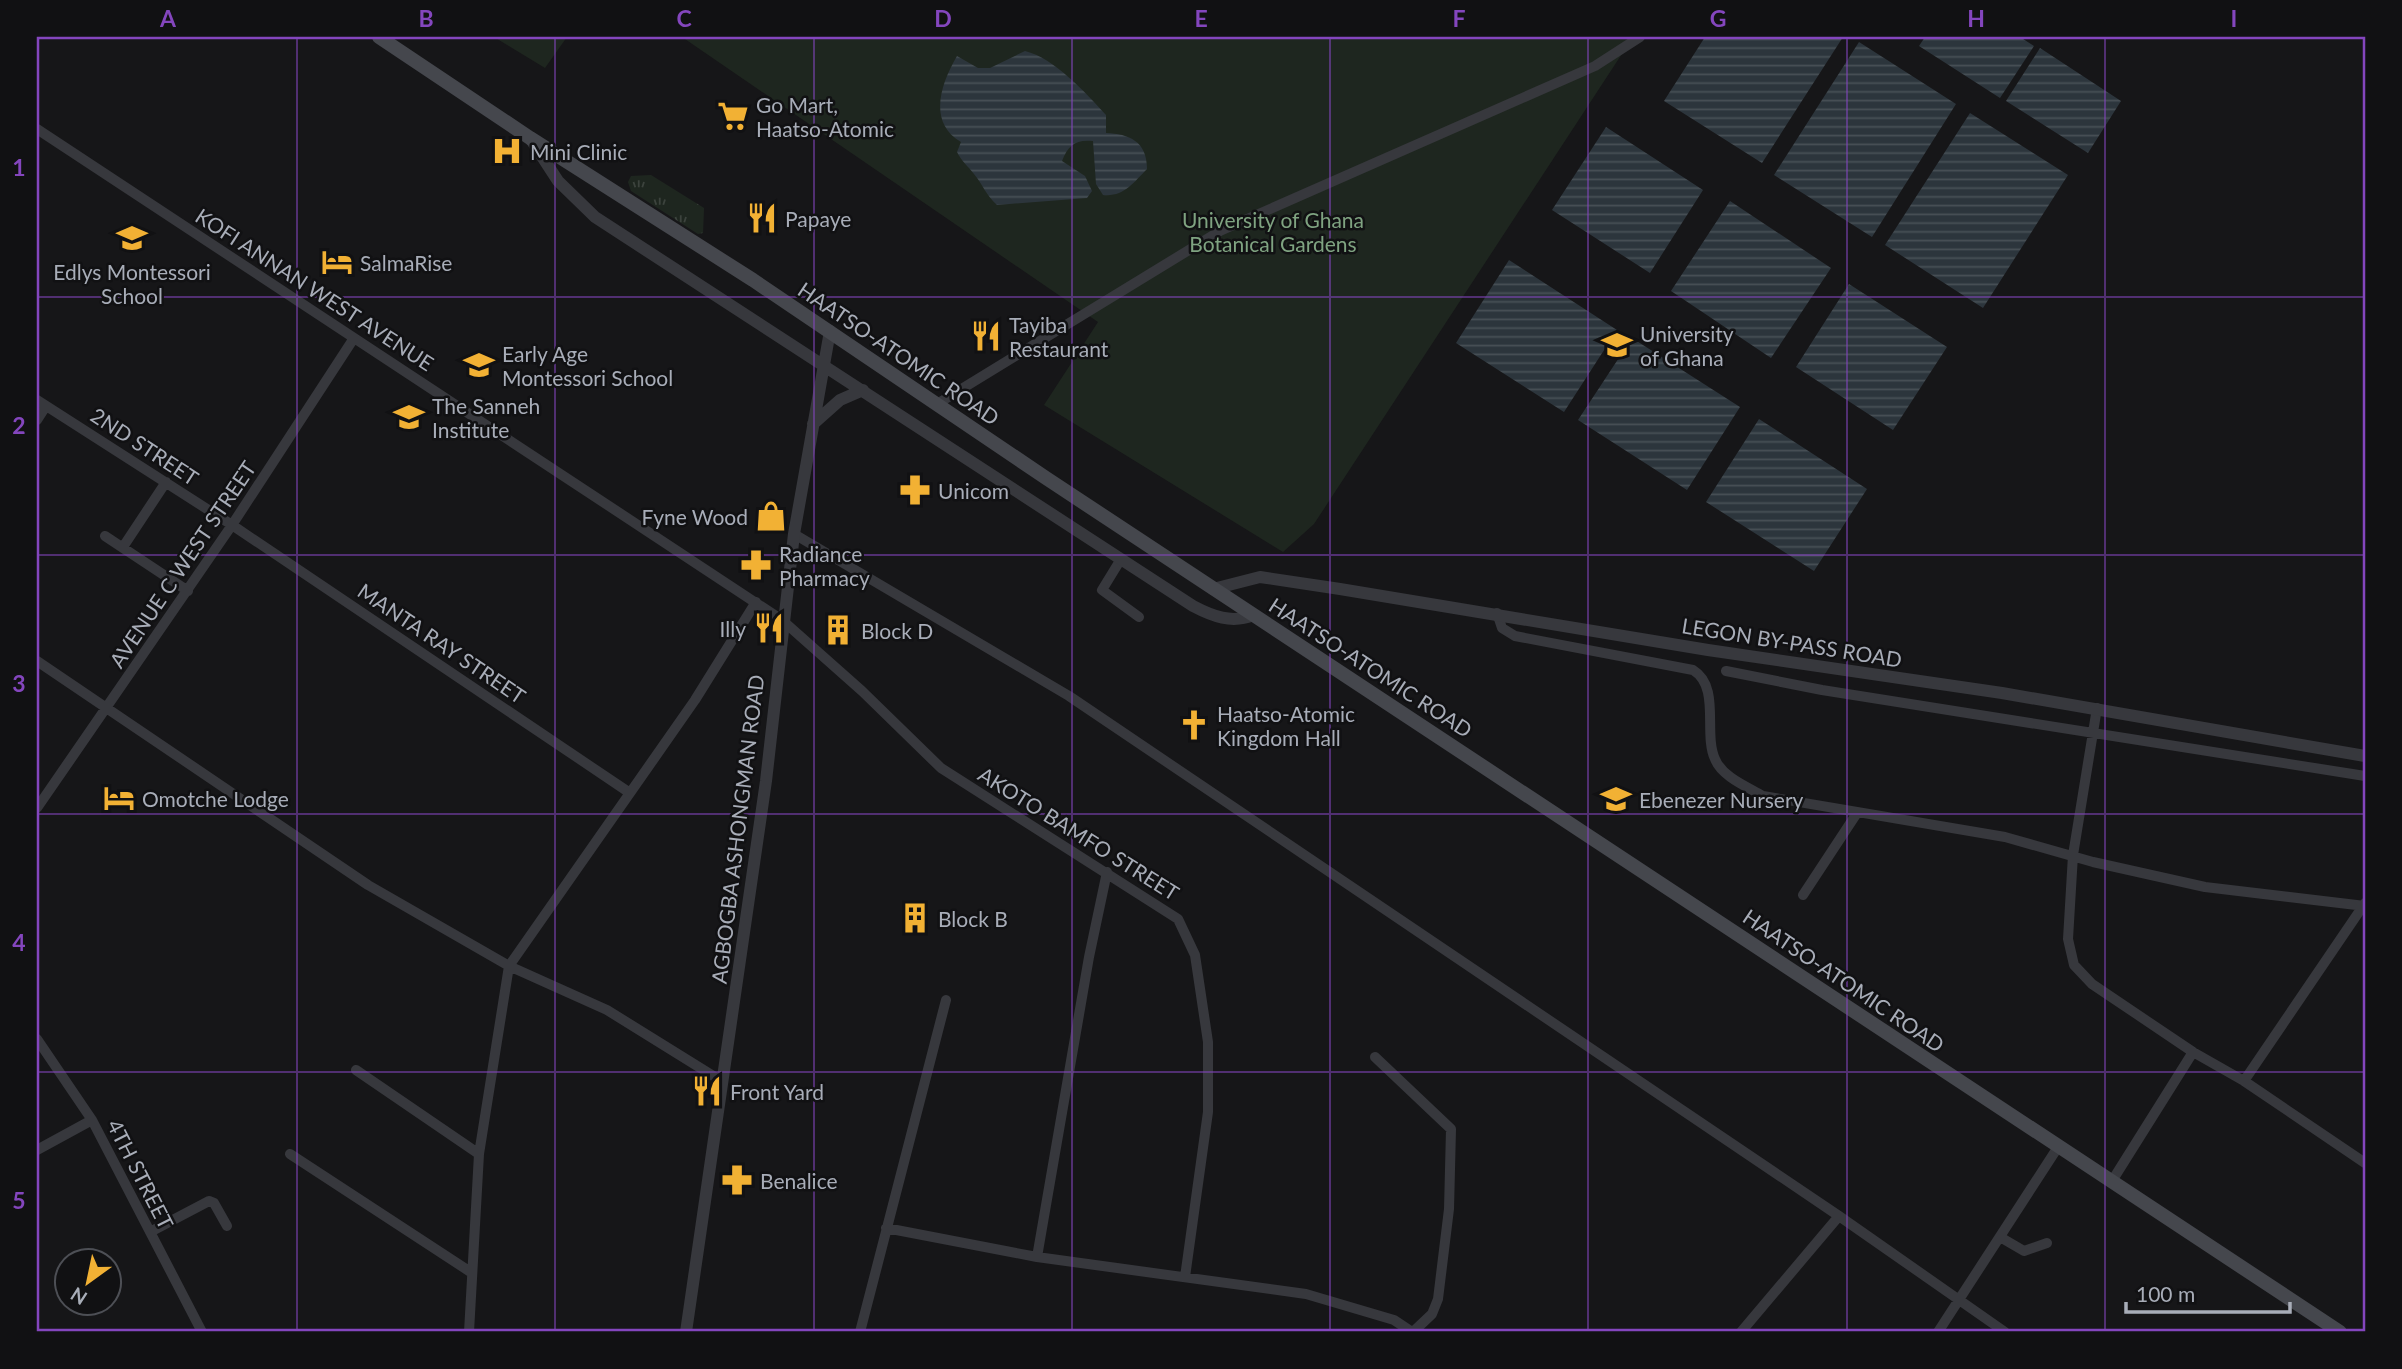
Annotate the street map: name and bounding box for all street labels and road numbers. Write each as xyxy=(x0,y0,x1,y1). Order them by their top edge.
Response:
street label: KOFI ANNAN WEST AVENUE xyxy=(191,203,439,375)
street label: HAATSO-ATOMIC ROAD xyxy=(794,276,1004,430)
street label: 2ND STREET xyxy=(87,402,204,490)
street label: AVENUE C WEST STREET xyxy=(104,456,261,672)
street label: MANTA RAY STREET xyxy=(353,578,531,709)
street label: HAATSO-ATOMIC ROAD xyxy=(1265,592,1477,742)
street label: LEGON BY-PASS ROAD xyxy=(1680,612,1904,672)
street label: AGBOGBA ASHONGMAN ROAD xyxy=(706,673,768,985)
street label: AKOTO BAMFO STREET xyxy=(974,761,1184,905)
street label: HAATSO-ATOMIC ROAD xyxy=(1739,903,1949,1057)
street label: 4TH STREET xyxy=(103,1115,180,1233)

